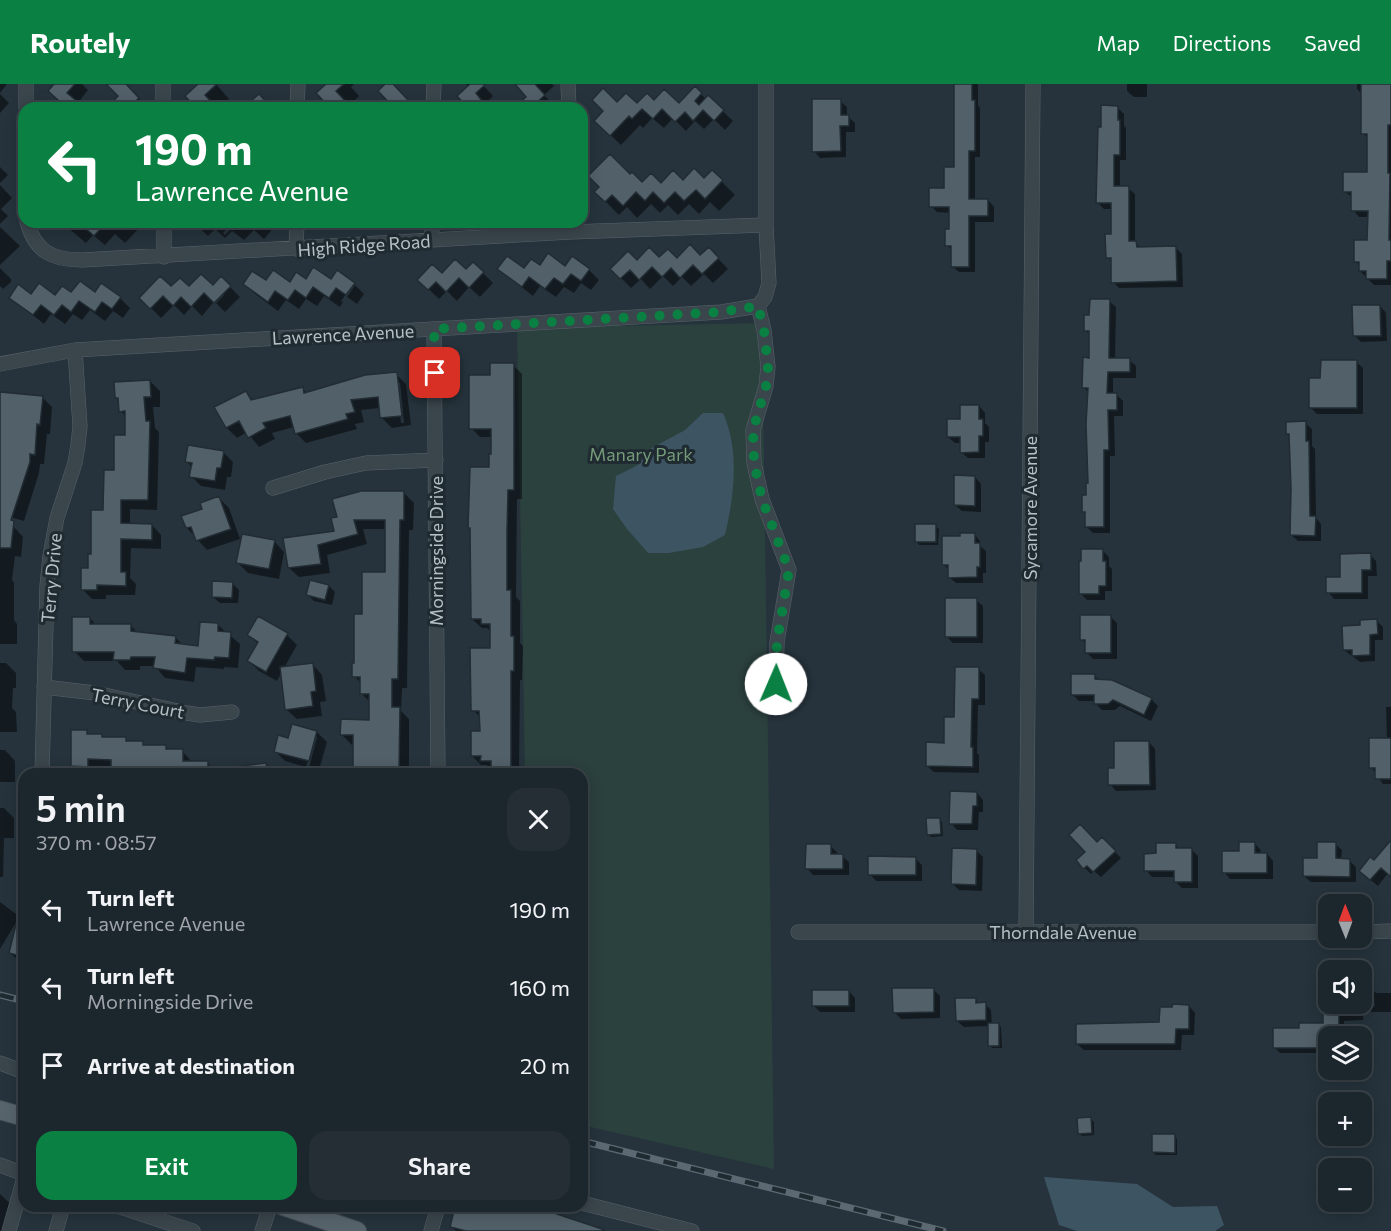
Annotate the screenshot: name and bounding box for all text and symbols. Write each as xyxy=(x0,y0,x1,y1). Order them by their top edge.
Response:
text: Routely xyxy=(30,25,131,59)
text: Map xyxy=(1097,30,1140,55)
text: Directions xyxy=(1173,30,1271,55)
text: Saved xyxy=(1304,30,1361,55)
text: 190 m xyxy=(135,122,253,174)
icon: left xyxy=(36,126,114,204)
text: Lawrence Avenue xyxy=(135,174,349,207)
street label: High Ridge Road xyxy=(297,229,431,261)
street label: Lawrence Avenue xyxy=(271,319,415,349)
pin xyxy=(409,347,460,398)
icon: arrive xyxy=(418,356,451,389)
street label: Sycamore Avenue xyxy=(1019,436,1041,580)
park label: Manary Park xyxy=(589,443,693,465)
street label: Morningside Drive xyxy=(425,476,447,626)
street label: Terry Drive xyxy=(36,532,66,624)
position arrow xyxy=(744,652,808,716)
street label: Terry Court xyxy=(90,683,186,723)
text: 5 min xyxy=(36,785,126,829)
button: close xyxy=(507,788,570,851)
text: 370 m · 08:57 xyxy=(36,830,157,854)
text: Turn left xyxy=(87,884,174,911)
icon: left xyxy=(36,893,69,926)
north arrow xyxy=(1318,894,1372,948)
map controls xyxy=(1318,894,1372,1212)
text: 190 m xyxy=(509,896,570,923)
text: Lawrence Avenue xyxy=(87,911,245,935)
street label: Thorndale Avenue xyxy=(989,921,1137,943)
button: sound xyxy=(1318,960,1372,1014)
text: Turn left xyxy=(87,962,174,989)
icon: left xyxy=(36,971,69,1004)
text: 160 m xyxy=(509,974,570,1001)
text: Morningside Drive xyxy=(87,989,253,1013)
button: layers xyxy=(1318,1026,1372,1080)
icon: arrive xyxy=(36,1049,69,1082)
text: Arrive at destination xyxy=(87,1052,295,1079)
text: 20 m xyxy=(520,1052,570,1079)
button: + xyxy=(1318,1092,1372,1146)
button: Exit xyxy=(36,1131,297,1200)
button: Share xyxy=(309,1131,570,1200)
button: − xyxy=(1318,1158,1372,1212)

